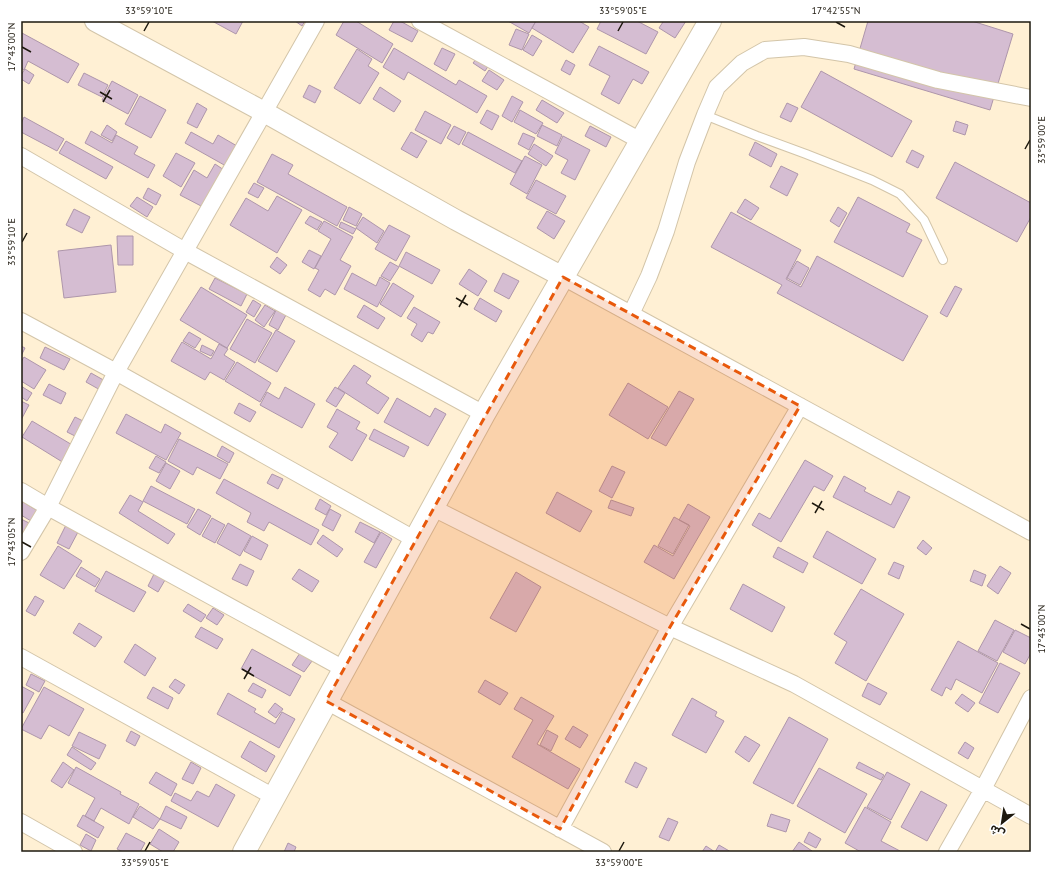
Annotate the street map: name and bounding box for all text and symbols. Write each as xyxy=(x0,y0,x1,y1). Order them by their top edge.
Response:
text: 33°59'10"E xyxy=(125,4,173,17)
text: 33°59'05"E xyxy=(599,4,647,17)
text: 17°42'55"N xyxy=(811,4,861,17)
text: 17°43'00"N xyxy=(5,22,18,72)
text: 33°59'00"E xyxy=(1035,116,1048,164)
text: 33°59'10"E xyxy=(5,218,18,266)
text: 17°43'05"N xyxy=(5,517,18,567)
text: 17°43'00"N xyxy=(1035,604,1048,654)
north arrow xyxy=(982,803,1022,843)
text: ش xyxy=(987,822,1007,841)
text: 33°59'05"E xyxy=(121,856,169,869)
text: 33°59'00"E xyxy=(595,856,643,869)

